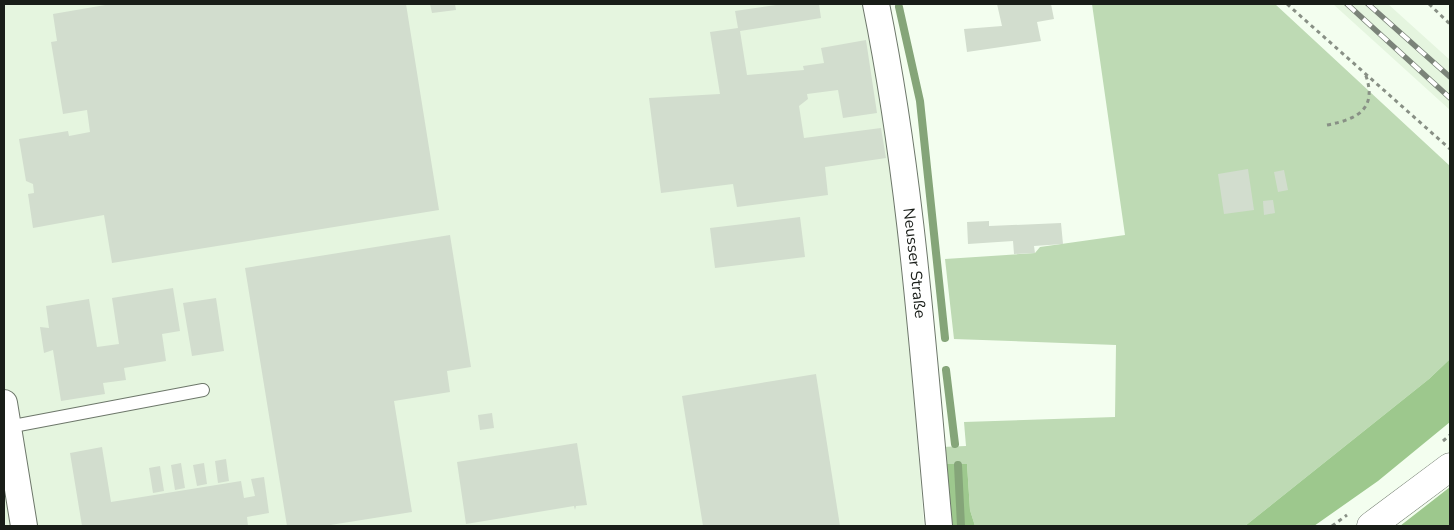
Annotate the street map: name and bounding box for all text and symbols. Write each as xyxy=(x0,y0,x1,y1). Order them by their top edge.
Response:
street label: Neusser Straße xyxy=(897,207,931,319)

